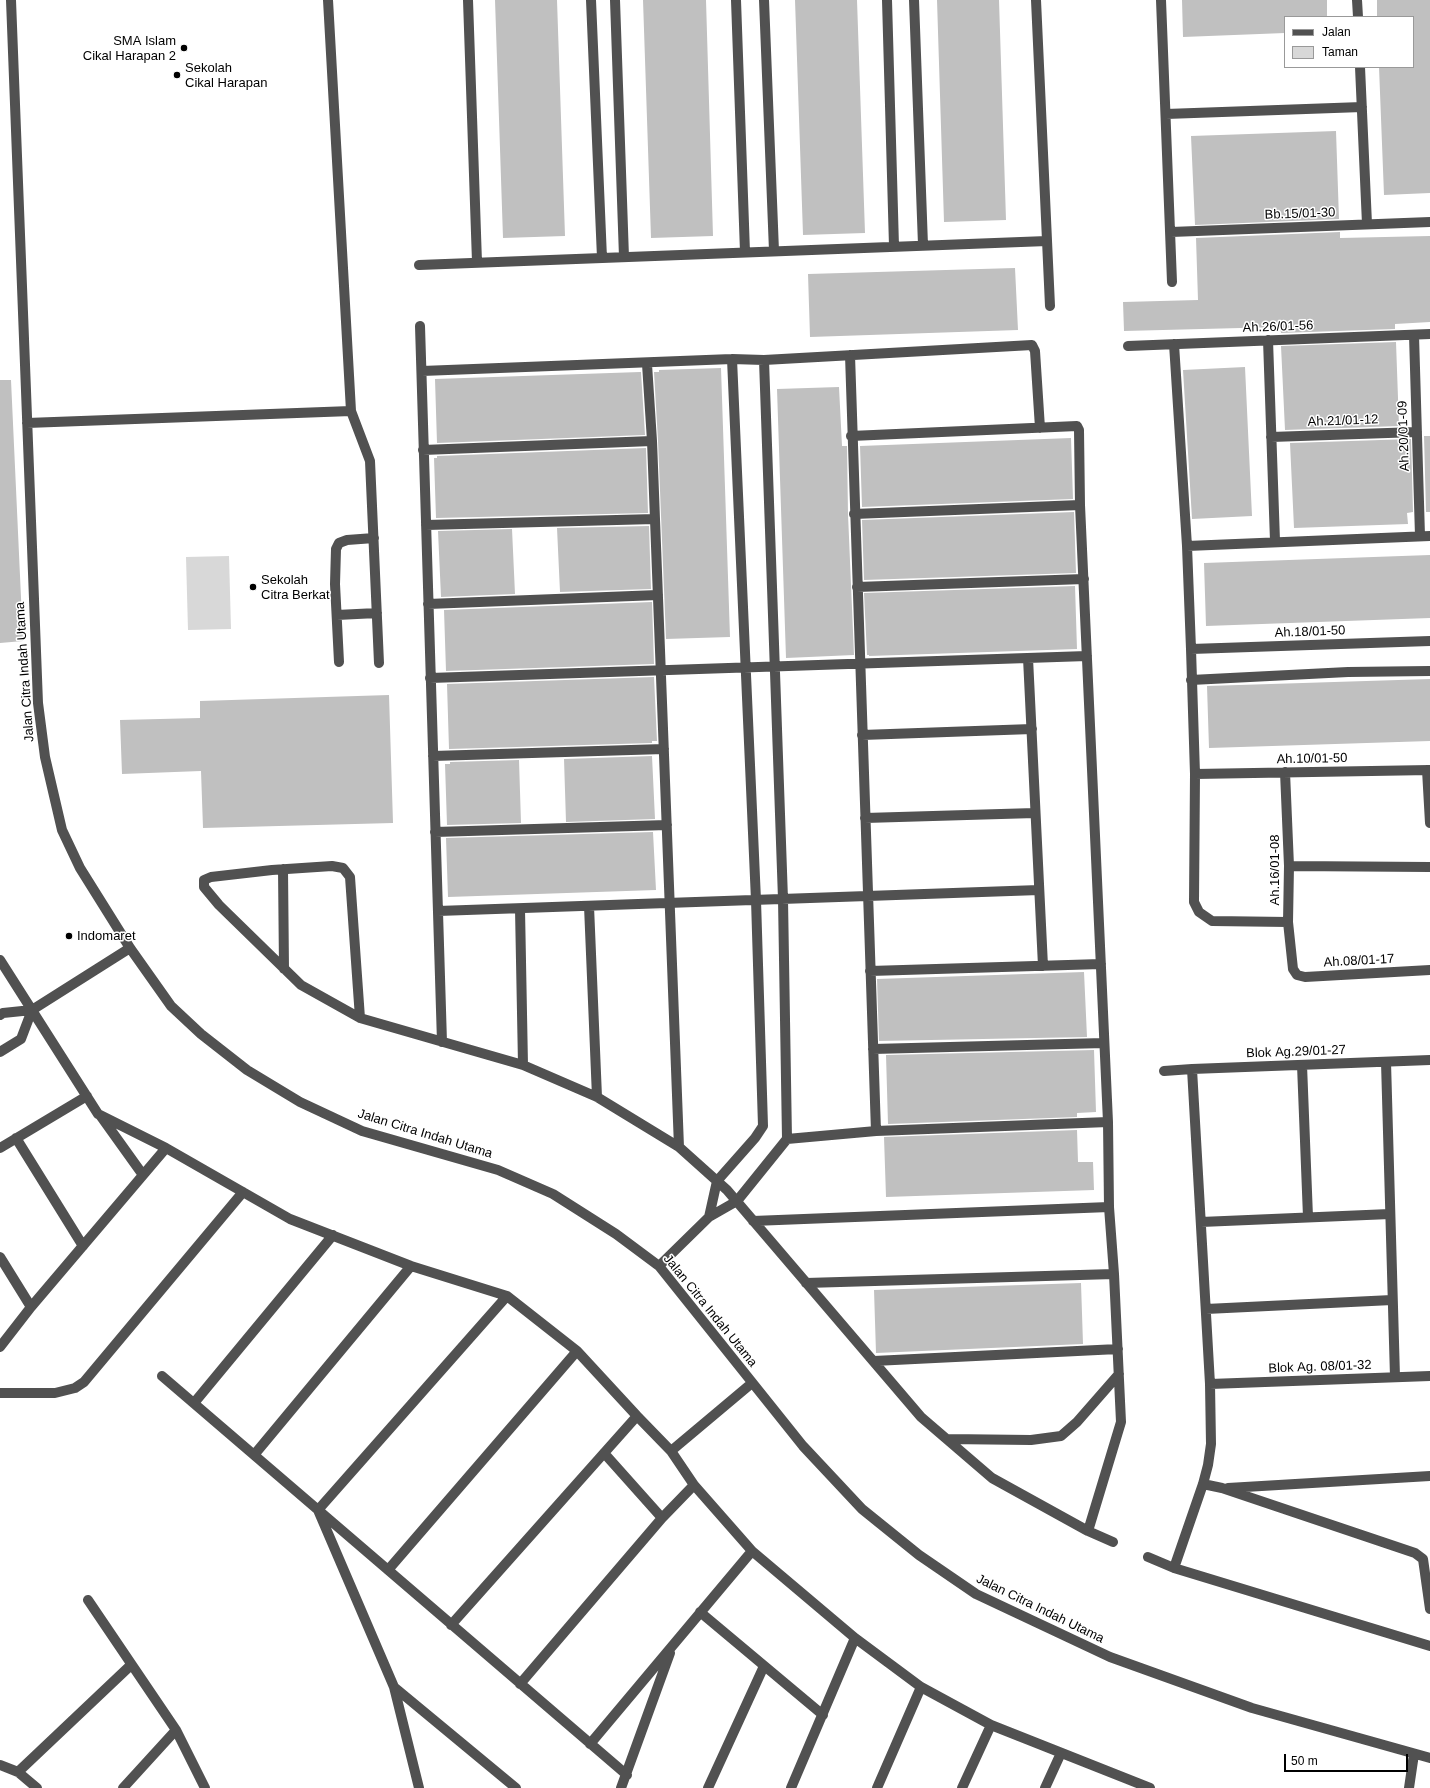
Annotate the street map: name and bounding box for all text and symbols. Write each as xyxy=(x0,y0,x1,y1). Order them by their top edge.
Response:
legend xyxy=(1284,16,1414,68)
text: Jalan xyxy=(1322,25,1351,39)
place label: SMA Islam Cikal Harapan 2 xyxy=(83,33,176,64)
marker: SMA Islam Cikal Harapan 2 xyxy=(179,43,189,53)
text: Taman xyxy=(1322,45,1358,59)
place label: Sekolah Cikal Harapan xyxy=(185,60,267,91)
marker: Sekolah Cikal Harapan xyxy=(172,70,182,80)
street label: Bb.15/01-30 xyxy=(1264,205,1336,223)
street label: Ah.26/01-56 xyxy=(1242,318,1314,336)
street label: Ah.20/01-09 xyxy=(1395,400,1413,472)
street label: Ah.21/01-12 xyxy=(1307,412,1379,430)
place label: Sekolah Citra Berkat xyxy=(261,572,330,603)
marker: Sekolah Citra Berkat xyxy=(248,582,258,592)
street label: Jalan Citra Indah Utama xyxy=(12,602,38,742)
street label: Ah.18/01-50 xyxy=(1274,623,1346,641)
street label: Ah.10/01-50 xyxy=(1276,751,1348,767)
street label: Ah.16/01-08 xyxy=(1267,835,1283,905)
place label: Indomaret xyxy=(77,928,136,944)
marker: Indomaret xyxy=(64,931,74,941)
street label: Ah.08/01-17 xyxy=(1323,951,1395,971)
street label: Blok Ag.29/01-27 xyxy=(1246,1042,1346,1062)
street label: Jalan Citra Indah Utama xyxy=(356,1106,494,1162)
street label: Jalan Citra Indah Utama xyxy=(660,1252,760,1370)
street label: Blok Ag. 08/01-32 xyxy=(1268,1357,1372,1377)
street label: Jalan Citra Indah Utama xyxy=(974,1571,1106,1647)
scale bar xyxy=(1286,1746,1410,1772)
text: 50 m xyxy=(1291,1754,1318,1768)

